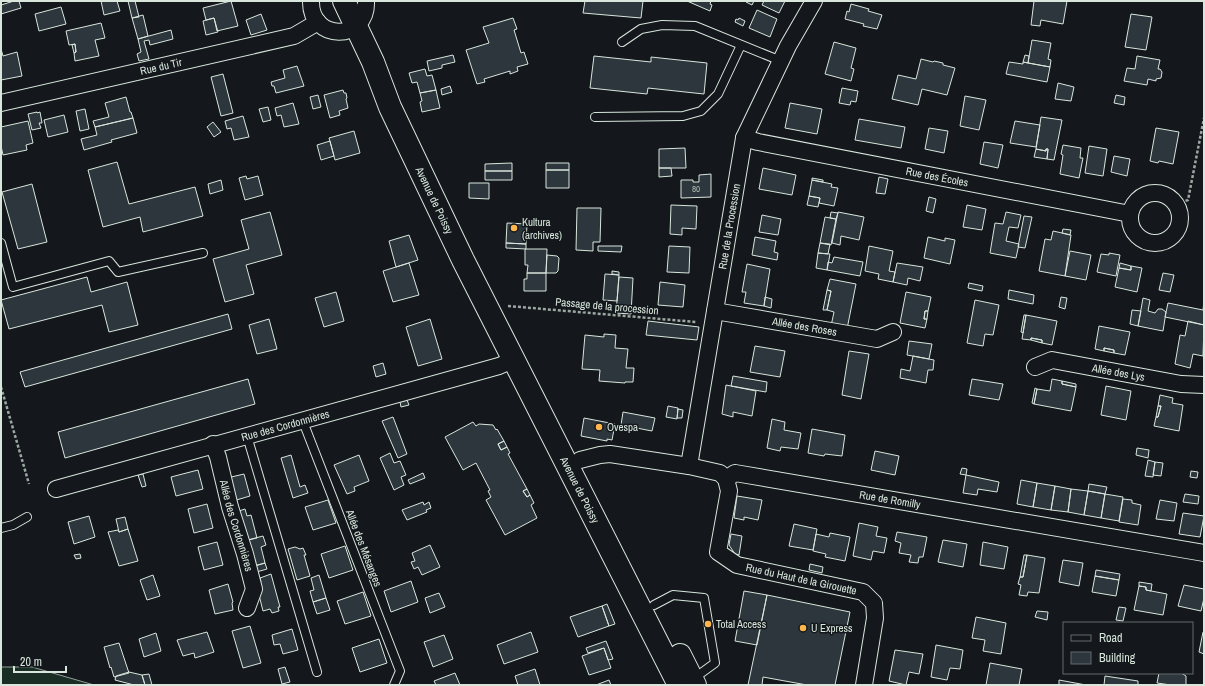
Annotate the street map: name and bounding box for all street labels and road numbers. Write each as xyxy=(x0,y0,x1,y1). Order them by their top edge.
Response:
street label: Rue du Tir xyxy=(139,55,183,78)
street label: Avenue de Poissy xyxy=(412,164,457,237)
street label: Rue des Écoles xyxy=(905,164,970,190)
street label: Rue de la Procession xyxy=(715,183,743,270)
street label: Passage de la procession xyxy=(555,295,659,317)
street label: Allée des Roses xyxy=(770,314,839,339)
street label: Allée des Lys xyxy=(1090,360,1147,384)
street label: Rue des Cordonnières xyxy=(240,406,331,444)
street label: Avenue de Poissy xyxy=(557,453,603,526)
street label: Allée des Cordonnières xyxy=(217,478,256,573)
street label: Rue de Romilly xyxy=(858,487,922,512)
street label: Allée des Mésanges xyxy=(343,507,385,589)
street label: Rue du Haut de la Girouette xyxy=(745,560,858,597)

